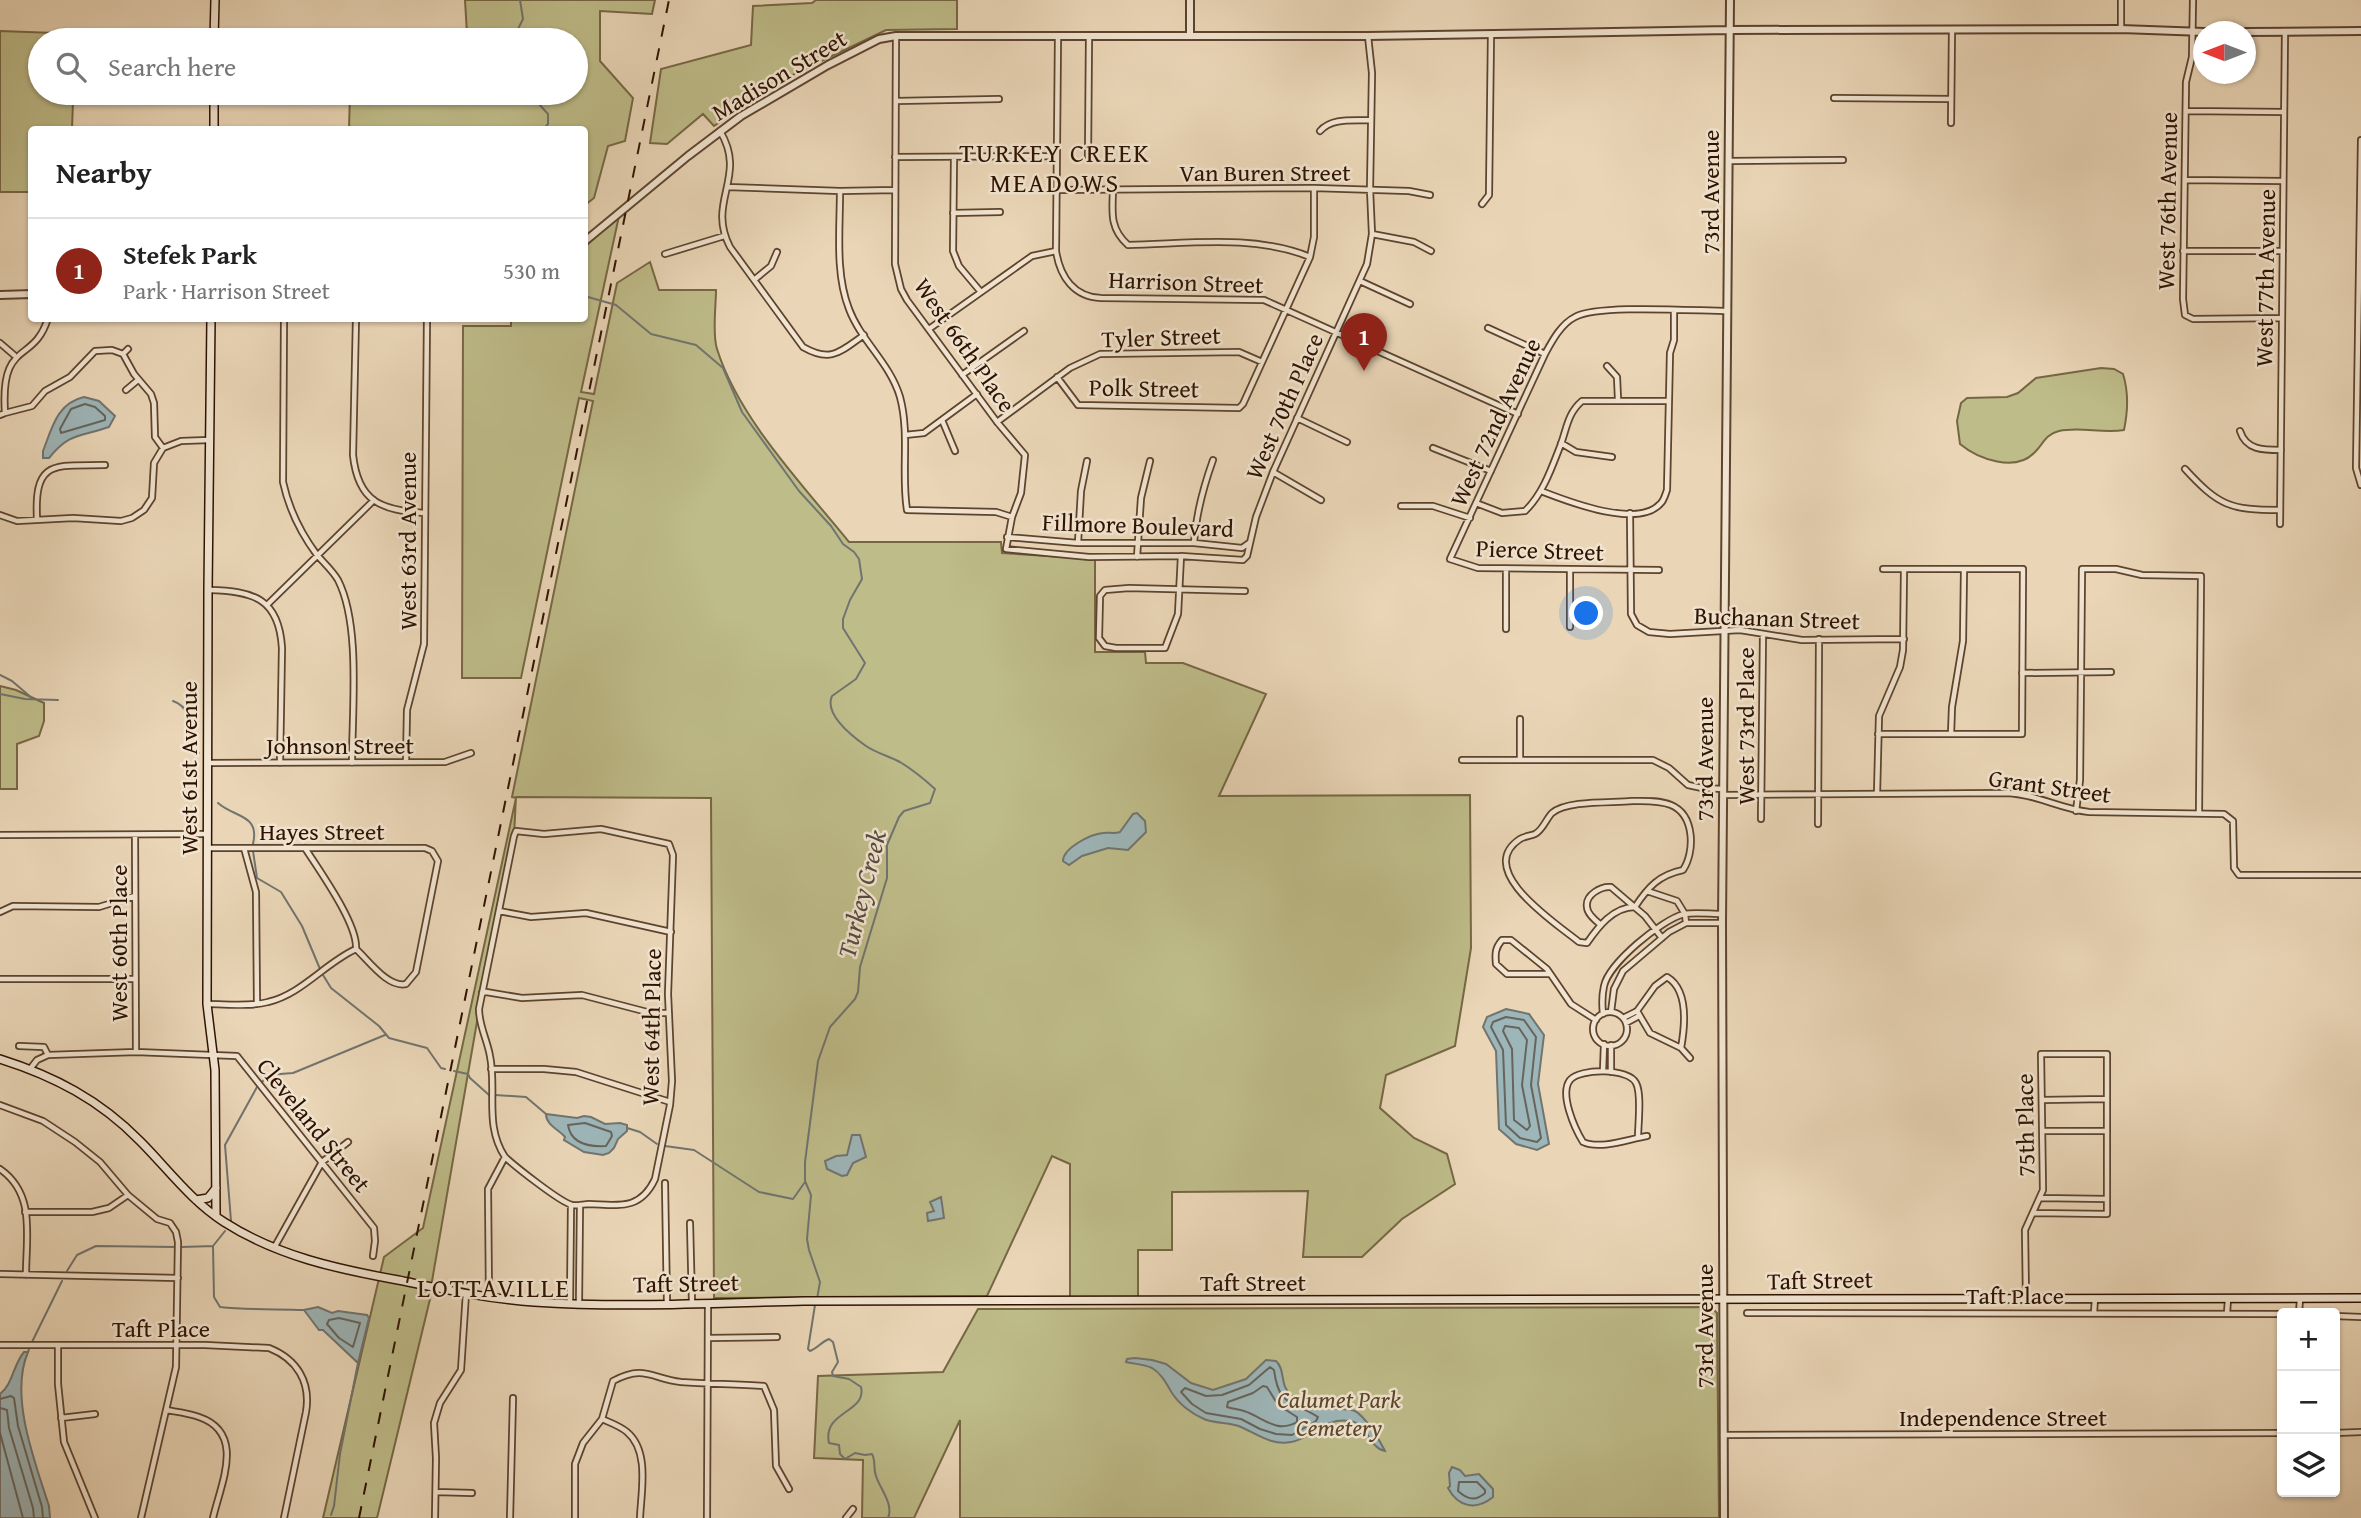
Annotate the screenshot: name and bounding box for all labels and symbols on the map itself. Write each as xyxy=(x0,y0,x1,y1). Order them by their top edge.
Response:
street label: Madison Street xyxy=(705,21,854,129)
north arrow xyxy=(2193,21,2256,84)
street label: West 76th Avenue xyxy=(2148,112,2186,290)
street label: 73rd Avenue xyxy=(1693,130,1728,254)
district label: TURKEY CREEK MEADOWS xyxy=(959,133,1151,202)
street label: Van Buren Street xyxy=(1179,155,1351,190)
street label: West 77th Avenue xyxy=(2246,189,2284,367)
street label: Harrison Street xyxy=(1108,262,1265,302)
street label: West 66th Place xyxy=(906,271,1024,419)
pin: 1 xyxy=(1341,313,1387,371)
street label: Tyler Street xyxy=(1101,317,1222,357)
street label: West 70th Place xyxy=(1236,327,1332,485)
street label: West 72nd Avenue xyxy=(1441,332,1549,512)
street label: Polk Street xyxy=(1089,370,1200,406)
street label: West 63rd Avenue xyxy=(390,452,425,630)
street label: Fillmore Boulevard xyxy=(1041,504,1235,546)
street label: Pierce Street xyxy=(1475,530,1605,570)
your location xyxy=(1569,596,1603,630)
street label: Buchanan Street xyxy=(1693,598,1861,638)
street label: West 73rd Place xyxy=(1728,647,1763,805)
street label: West 61st Avenue xyxy=(171,681,206,855)
street label: 73rd Avenue xyxy=(1687,697,1722,821)
street label: Johnson Street xyxy=(263,728,415,763)
street label: Grant Street xyxy=(1987,760,2114,812)
street label: Hayes Street xyxy=(259,814,385,849)
water label: Turkey Creek xyxy=(826,826,896,962)
street label: West 60th Place xyxy=(101,864,136,1022)
street label: West 64th Place xyxy=(632,948,670,1106)
street label: Cleveland Street xyxy=(249,1050,380,1200)
street label: 75th Place xyxy=(2007,1073,2043,1177)
street label: Taft Street xyxy=(1767,1262,1874,1298)
street label: 73rd Avenue xyxy=(1687,1264,1722,1388)
street label: Taft Street xyxy=(633,1265,740,1301)
street label: Taft Street xyxy=(1200,1265,1307,1300)
district label: LOTTAVILLE xyxy=(417,1268,571,1307)
street label: Taft Place xyxy=(1966,1278,2064,1313)
street label: Taft Place xyxy=(112,1311,210,1346)
park label: Calumet Park Cemetery xyxy=(1277,1382,1401,1445)
street label: Independence Street xyxy=(1899,1400,2108,1435)

